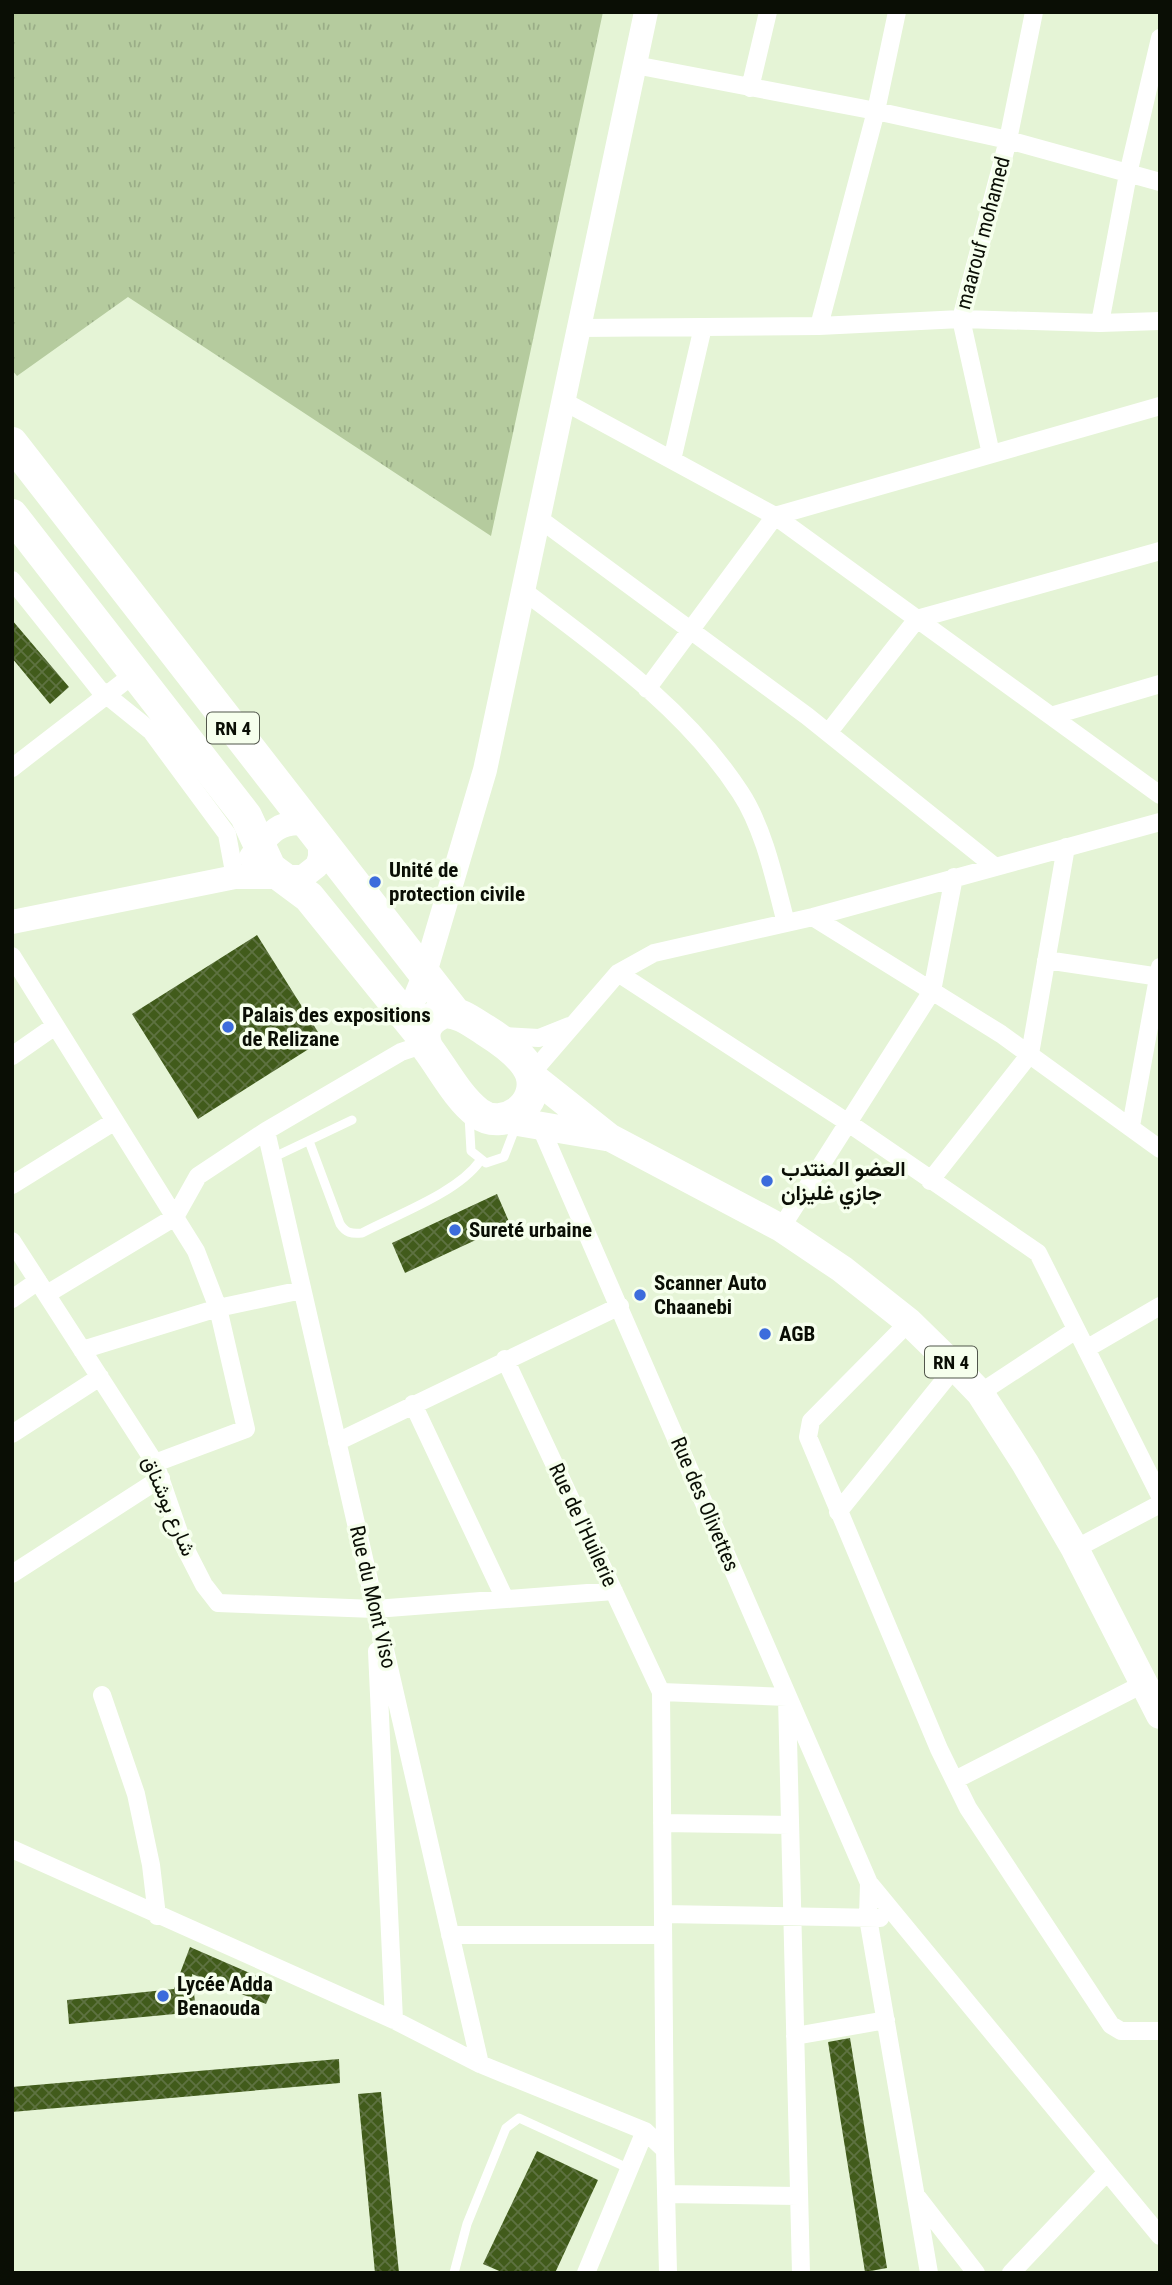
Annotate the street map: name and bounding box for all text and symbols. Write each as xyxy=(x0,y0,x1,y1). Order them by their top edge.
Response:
street label: maarouf mohamed xyxy=(951,154,1015,312)
road number: RN 4 xyxy=(207,712,259,744)
place label: Unité de protection civile xyxy=(389,858,525,906)
marker: Unité de protection civile xyxy=(367,874,383,890)
place label: Palais des expositions de Relizane xyxy=(242,1003,431,1051)
marker: Palais des expositions de Relizane xyxy=(220,1019,236,1035)
place label: العضو المنتدب جازي غليزان xyxy=(781,1157,906,1210)
marker: العضو المنتدب جازي غليزان xyxy=(759,1173,775,1189)
place label: Sureté urbaine xyxy=(469,1218,592,1242)
marker: Sureté urbaine xyxy=(447,1222,463,1238)
place label: Scanner Auto Chaanebi xyxy=(654,1271,767,1319)
marker: Scanner Auto Chaanebi xyxy=(632,1287,648,1303)
place label: AGB xyxy=(779,1322,815,1346)
marker: AGB xyxy=(757,1326,773,1342)
road number: RN 4 xyxy=(925,1346,977,1378)
street label: Rue des Olivettes xyxy=(666,1433,744,1575)
street label: شارع بوشناق xyxy=(135,1452,201,1560)
street label: Rue de l'Huilerie xyxy=(544,1460,622,1591)
street label: Rue du Mont Viso xyxy=(345,1523,401,1671)
place label: Lycée Adda Benaouda xyxy=(177,1972,273,2020)
marker: Lycée Adda Benaouda xyxy=(155,1988,171,2004)

